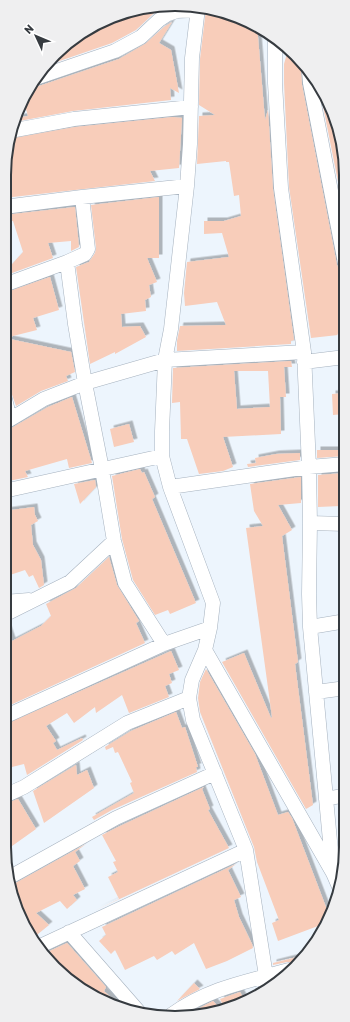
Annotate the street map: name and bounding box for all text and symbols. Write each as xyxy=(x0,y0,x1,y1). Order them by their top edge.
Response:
north arrow xyxy=(16,16,56,56)
text: N xyxy=(22,22,37,37)

